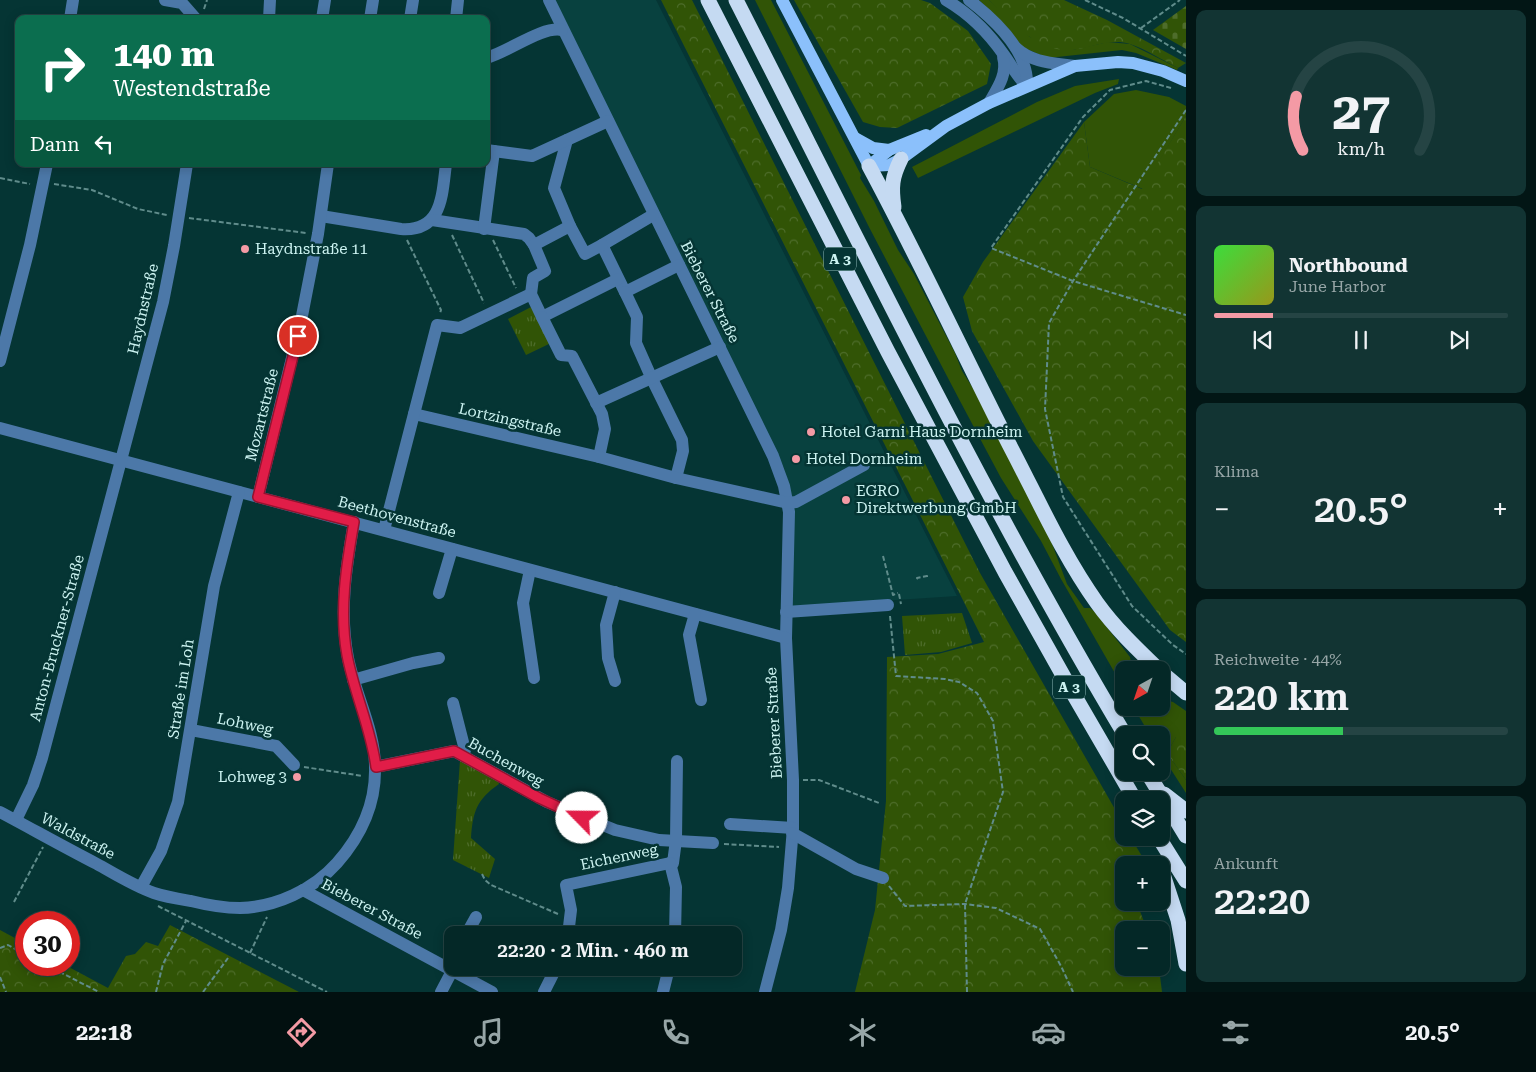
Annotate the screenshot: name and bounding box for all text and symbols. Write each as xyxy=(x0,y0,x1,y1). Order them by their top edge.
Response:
text: 140 m xyxy=(113,34,214,75)
icon: right xyxy=(30,35,95,100)
text: Westendstraße xyxy=(113,76,271,101)
text: 27 xyxy=(1332,81,1390,142)
icon: left xyxy=(90,130,118,158)
text: Dann xyxy=(30,133,80,156)
text: km/h xyxy=(1337,138,1385,159)
street label: Bieberer Straße xyxy=(677,238,743,346)
place label: Haydnstraße 11 xyxy=(255,240,368,258)
marker: Haydnstraße 11 xyxy=(239,243,251,255)
road number: A 3 xyxy=(824,248,856,270)
text: Northbound xyxy=(1289,254,1408,277)
street label: Haydnstraße xyxy=(124,262,162,356)
text: June Harbor xyxy=(1289,277,1386,296)
pin xyxy=(277,315,319,357)
icon: arrive xyxy=(284,322,312,350)
icon: previous xyxy=(1249,326,1277,354)
icon: pause xyxy=(1347,326,1375,354)
icon: next xyxy=(1445,326,1473,354)
street label: Mozartstraße xyxy=(242,367,282,463)
street label: Lortzingstraße xyxy=(457,399,563,441)
place label: Hotel Garni Haus Dornheim xyxy=(821,423,1023,441)
marker: Hotel Garni Haus Dornheim xyxy=(805,426,817,438)
place label: Hotel Dornheim xyxy=(806,450,923,468)
marker: Hotel Dornheim xyxy=(790,453,802,465)
text: Klima xyxy=(1214,462,1259,481)
place label: EGRO Direktwerbung GmbH xyxy=(856,482,1017,517)
text: 20.5° xyxy=(1314,487,1408,531)
street label: Beethovenstraße xyxy=(336,493,458,541)
text: − xyxy=(1214,493,1230,526)
text: + xyxy=(1492,493,1508,526)
marker: EGRO Direktwerbung GmbH xyxy=(840,494,852,506)
street label: Anton-Bruckner-Straße xyxy=(26,553,88,723)
street label: Straße im Loh xyxy=(164,637,198,740)
text: Reichweite · 44% xyxy=(1214,650,1342,669)
north arrow xyxy=(1115,661,1170,716)
map controls xyxy=(1115,661,1170,976)
street label: Bieberer Straße xyxy=(762,667,786,779)
text: 220 km xyxy=(1214,675,1349,719)
road number: A 3 xyxy=(1053,676,1085,699)
street label: Lohweg xyxy=(215,709,275,739)
button: search xyxy=(1115,726,1170,781)
street label: Buchenweg xyxy=(465,734,547,790)
place label: Lohweg 3 xyxy=(218,768,287,786)
marker: Lohweg 3 xyxy=(291,771,303,783)
position arrow xyxy=(555,791,607,843)
button: layers xyxy=(1115,791,1170,846)
street label: Waldstraße xyxy=(38,809,118,863)
street label: Eichenweg xyxy=(578,840,660,874)
text: Ankunft xyxy=(1214,854,1278,873)
button: + xyxy=(1115,856,1170,911)
street label: Bieberer Straße xyxy=(318,875,426,943)
text: 22:20 xyxy=(1214,879,1310,923)
speed limit sign: 30 xyxy=(15,911,80,976)
button: − xyxy=(1115,921,1170,976)
text: 22:20 · 2 Min. · 460 m xyxy=(497,939,689,962)
icon: directions xyxy=(284,1015,319,1050)
icon: music xyxy=(471,1015,506,1050)
icon: phone xyxy=(658,1015,693,1050)
icon: climate xyxy=(845,1015,880,1050)
icon: car xyxy=(1031,1015,1066,1050)
icon: filters xyxy=(1218,1015,1253,1050)
text: 22:18 xyxy=(76,1020,132,1045)
text: 20.5° xyxy=(1405,1020,1460,1045)

